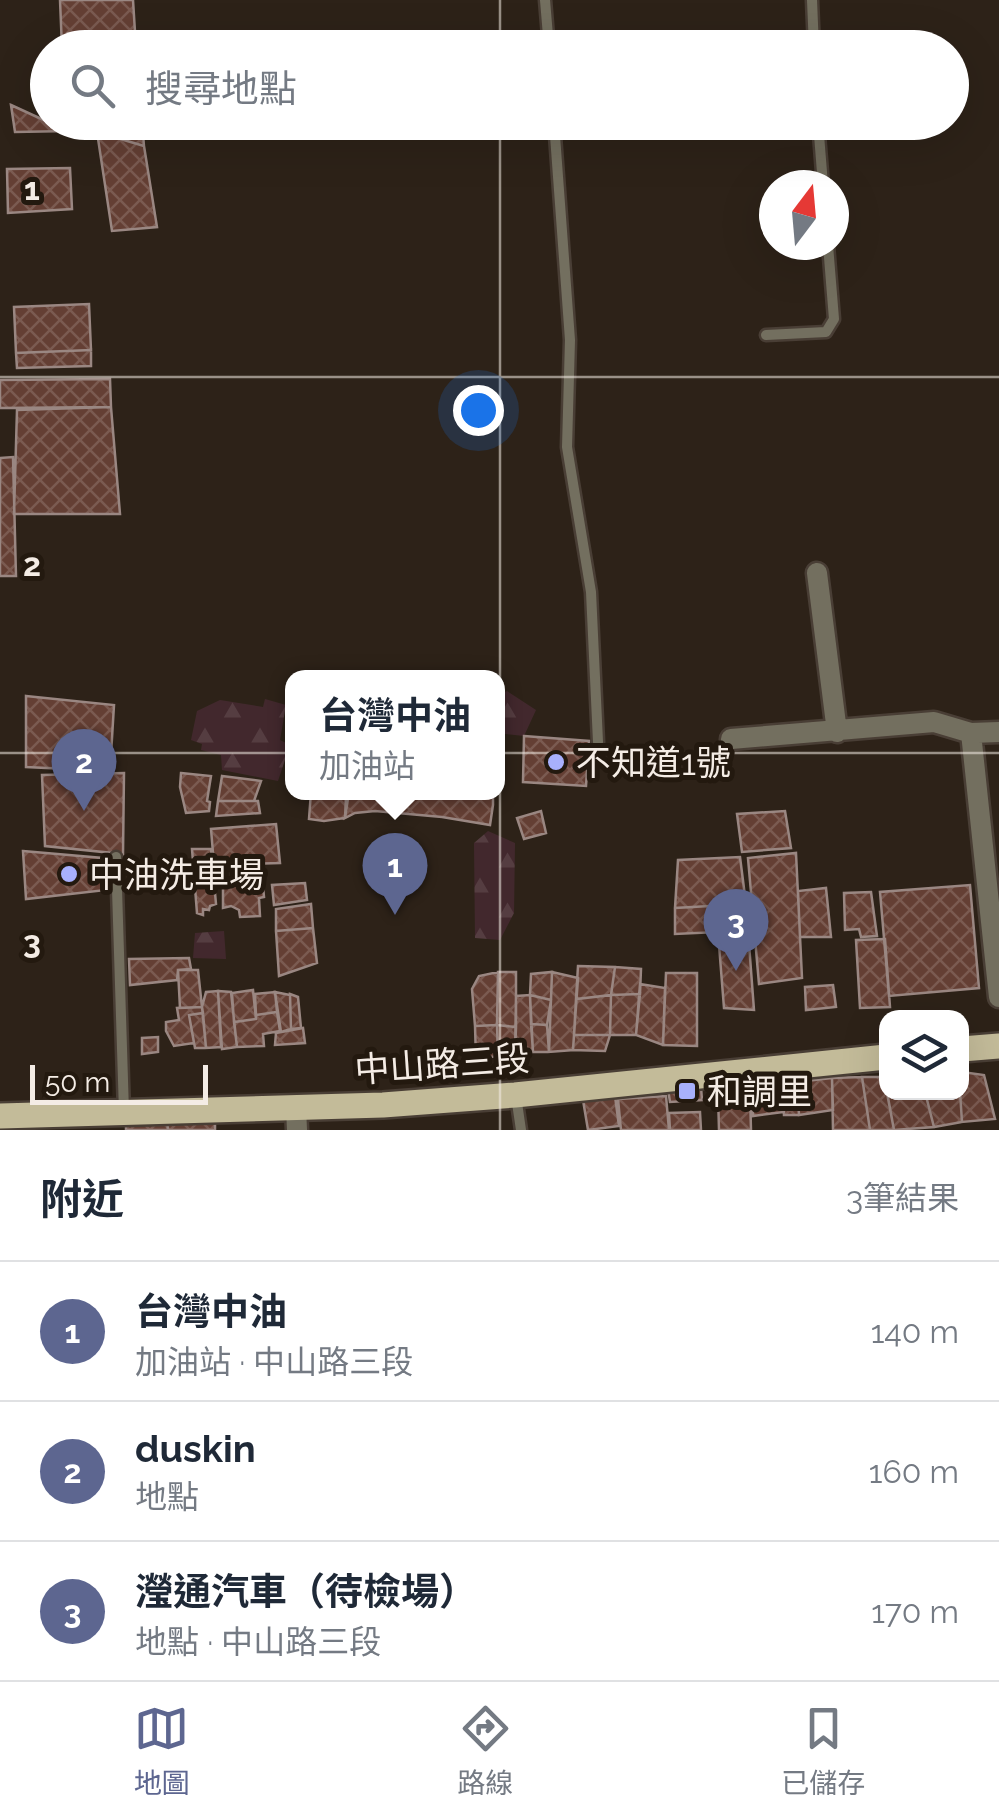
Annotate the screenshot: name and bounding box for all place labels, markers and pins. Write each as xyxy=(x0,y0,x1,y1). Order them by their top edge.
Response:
pin: 2 xyxy=(52,728,116,811)
place label: 不知道1號 xyxy=(576,742,731,783)
marker: 不知道1號 xyxy=(545,751,567,773)
pin: 1 xyxy=(362,832,428,915)
place label: 中油洗車場 xyxy=(89,854,264,895)
marker: 中油洗車場 xyxy=(58,863,80,885)
pin: 3 xyxy=(704,888,768,971)
place label: 和調里 xyxy=(707,1071,812,1112)
marker: 和調里 xyxy=(676,1080,698,1102)

